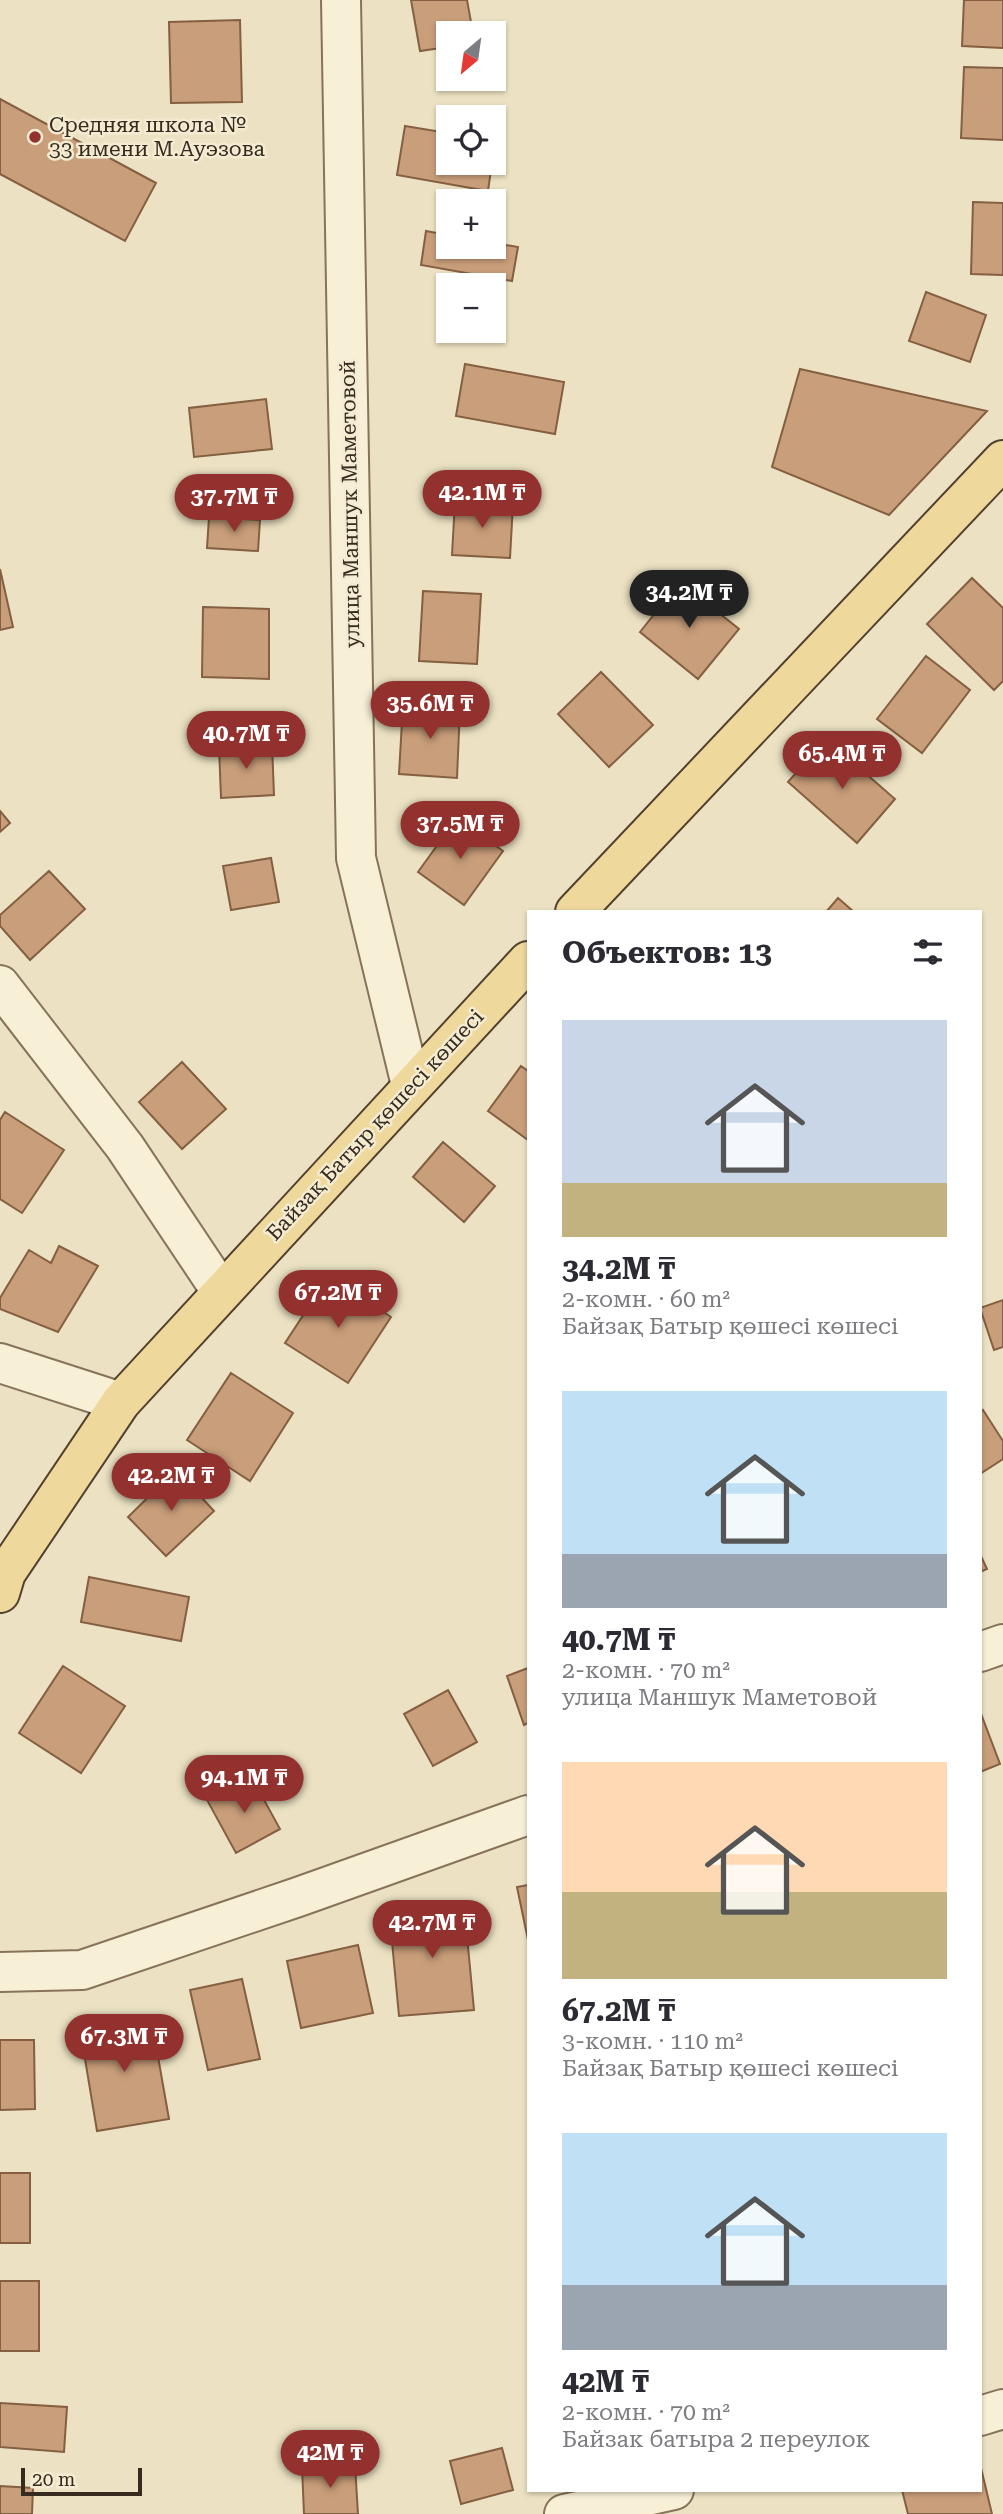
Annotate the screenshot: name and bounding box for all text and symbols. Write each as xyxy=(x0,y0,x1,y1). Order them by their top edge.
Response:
north arrow xyxy=(436,21,506,91)
map controls xyxy=(436,21,506,343)
button: locate xyxy=(436,105,506,175)
place label: Средняя школа № 33 имени М.Ауэзова xyxy=(49,113,266,161)
marker: Средняя школа № 33 имени М.Ауэзова xyxy=(27,129,43,145)
button: + xyxy=(436,189,506,259)
button: − xyxy=(436,273,506,343)
street label: улица Маншук Маметовой xyxy=(335,360,365,648)
pin: 42.1M ₸ xyxy=(417,470,547,530)
pin: 37.7M ₸ xyxy=(169,475,299,534)
text: 42.1M ₸ xyxy=(439,479,525,506)
text: 37.7M ₸ xyxy=(191,483,277,510)
pin: 34.2M ₸ xyxy=(624,570,754,630)
text: 34.2M ₸ xyxy=(646,579,732,606)
pin: 35.6M ₸ xyxy=(365,682,495,741)
text: 35.6M ₸ xyxy=(387,690,473,717)
pin: 40.7M ₸ xyxy=(181,712,311,771)
text: 40.7M ₸ xyxy=(203,720,289,747)
pin: 65.4M ₸ xyxy=(777,732,907,791)
text: 65.4M ₸ xyxy=(799,740,885,767)
pin: 37.5M ₸ xyxy=(395,802,525,861)
text: 37.5M ₸ xyxy=(417,810,503,837)
icon: filters xyxy=(909,933,947,971)
text: Объектов: 13 xyxy=(562,935,772,970)
street label: Байзақ Батыр қөшесі көшесі xyxy=(262,1004,489,1245)
icon: home xyxy=(692,1065,818,1191)
text: 34.2M ₸ xyxy=(562,1251,675,1286)
pin: 67.2M ₸ xyxy=(273,1270,403,1330)
text: 67.2M ₸ xyxy=(295,1279,381,1306)
text: 2-комн. · 60 m² xyxy=(562,1286,730,1313)
text: Байзақ Батыр қөшесі көшесі xyxy=(562,1313,898,1340)
icon: home xyxy=(692,1436,818,1562)
pin: 42.2M ₸ xyxy=(106,1454,236,1513)
text: 42.2M ₸ xyxy=(128,1462,214,1489)
text: 40.7M ₸ xyxy=(562,1622,675,1657)
text: 2-комн. · 70 m² xyxy=(562,1657,730,1684)
text: улица Маншук Маметовой xyxy=(562,1684,877,1711)
pin: 94.1M ₸ xyxy=(179,1756,309,1815)
text: 94.1M ₸ xyxy=(201,1764,287,1791)
icon: home xyxy=(692,1807,818,1933)
pin: 42.7M ₸ xyxy=(367,1900,497,1960)
text: 42.7M ₸ xyxy=(389,1909,475,1936)
text: 67.2M ₸ xyxy=(562,1993,675,2028)
pin: 67.3M ₸ xyxy=(59,2014,189,2074)
text: 67.3M ₸ xyxy=(81,2023,167,2050)
text: 3-комн. · 110 m² xyxy=(562,2028,743,2055)
text: Байзақ Батыр қөшесі көшесі xyxy=(562,2055,898,2082)
icon: home xyxy=(692,2178,818,2304)
text: 42M ₸ xyxy=(562,2364,649,2399)
text: 2-комн. · 70 m² xyxy=(562,2399,730,2426)
text: Байзак батыра 2 переулок xyxy=(562,2426,870,2453)
pin: 42M ₸ xyxy=(281,2430,379,2490)
text: 42M ₸ xyxy=(297,2439,363,2466)
scale bar xyxy=(21,2465,142,2497)
text: 20 m xyxy=(32,2468,75,2491)

